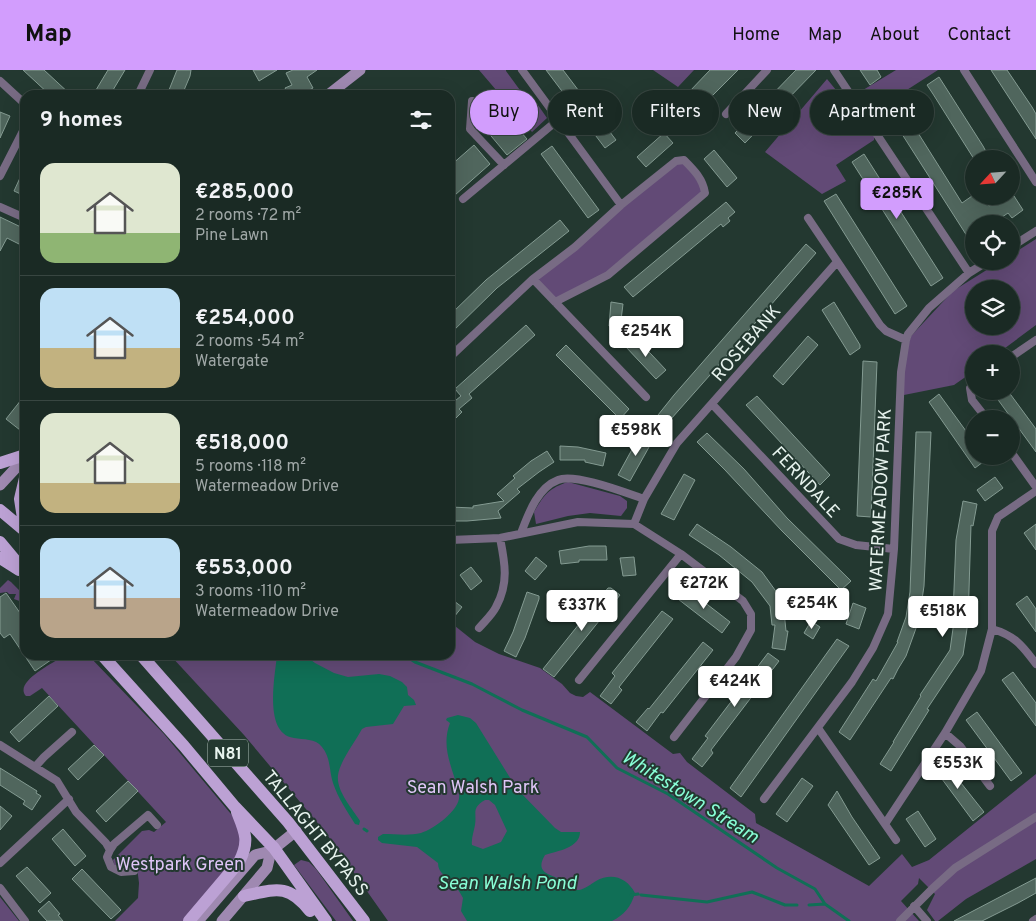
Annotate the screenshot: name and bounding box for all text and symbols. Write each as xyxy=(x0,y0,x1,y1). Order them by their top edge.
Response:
text: Map xyxy=(25,20,72,50)
text: Home xyxy=(732,24,780,47)
text: Map xyxy=(808,24,842,47)
text: About xyxy=(870,24,919,47)
text: Contact xyxy=(947,24,1011,47)
chip: Buy xyxy=(470,90,538,135)
chip: Rent xyxy=(548,90,622,135)
chip: Filters xyxy=(632,90,719,135)
chip: New xyxy=(729,90,800,135)
chip: Apartment xyxy=(810,90,934,135)
icon: filters xyxy=(407,106,435,134)
text: 9 homes xyxy=(40,107,123,134)
north arrow xyxy=(965,150,1020,205)
map controls xyxy=(965,150,1020,465)
pin: €285K xyxy=(862,178,932,220)
text: €285,000 xyxy=(195,179,294,206)
icon: home xyxy=(80,183,140,243)
text: €285K xyxy=(871,184,923,204)
text: 2 rooms · 72 m² xyxy=(195,206,301,226)
button: locate xyxy=(965,215,1020,270)
text: Pine Lawn xyxy=(195,226,268,246)
button: layers xyxy=(965,280,1020,335)
street label: ROSEBANK xyxy=(708,301,787,387)
text: €254,000 xyxy=(195,305,295,332)
icon: home xyxy=(80,308,140,368)
pin: €254K xyxy=(611,316,681,358)
text: €254K xyxy=(620,322,672,342)
text: 2 rooms · 54 m² xyxy=(195,332,304,352)
button: + xyxy=(965,345,1020,400)
text: Watergate xyxy=(195,352,269,372)
street label: WATERMEADOW PARK xyxy=(865,408,898,592)
button: − xyxy=(965,410,1020,465)
pin: €598K xyxy=(601,414,671,457)
text: €598K xyxy=(610,421,662,441)
text: €518,000 xyxy=(195,430,289,457)
icon: home xyxy=(80,433,140,493)
street label: FERNDALE xyxy=(766,442,844,524)
text: 5 rooms · 118 m² xyxy=(195,457,306,477)
text: Watermeadow Drive xyxy=(195,477,339,497)
text: €553,000 xyxy=(195,555,293,582)
icon: home xyxy=(80,558,140,618)
pin: €272K xyxy=(669,568,739,610)
text: €272K xyxy=(679,574,729,594)
text: 3 rooms · 110 m² xyxy=(195,582,306,602)
pin: €254K xyxy=(777,588,847,630)
pin: €337K xyxy=(547,590,617,632)
text: €254K xyxy=(786,594,838,614)
text: €337K xyxy=(558,596,606,616)
pin: €518K xyxy=(908,596,978,638)
text: Watermeadow Drive xyxy=(195,602,339,622)
text: €518K xyxy=(919,602,967,622)
pin: €424K xyxy=(700,666,770,708)
text: €424K xyxy=(709,672,761,692)
road number: N81 xyxy=(208,740,248,766)
water label: Whitestown Stream xyxy=(617,746,763,850)
pin: €553K xyxy=(923,748,993,790)
text: €553K xyxy=(933,754,983,774)
street label: TALLAGHT BYPASS xyxy=(257,766,373,902)
park label: Sean Walsh Park xyxy=(407,777,539,800)
park label: Westpark Green xyxy=(116,854,244,877)
water label: Sean Walsh Pond xyxy=(438,872,578,896)

